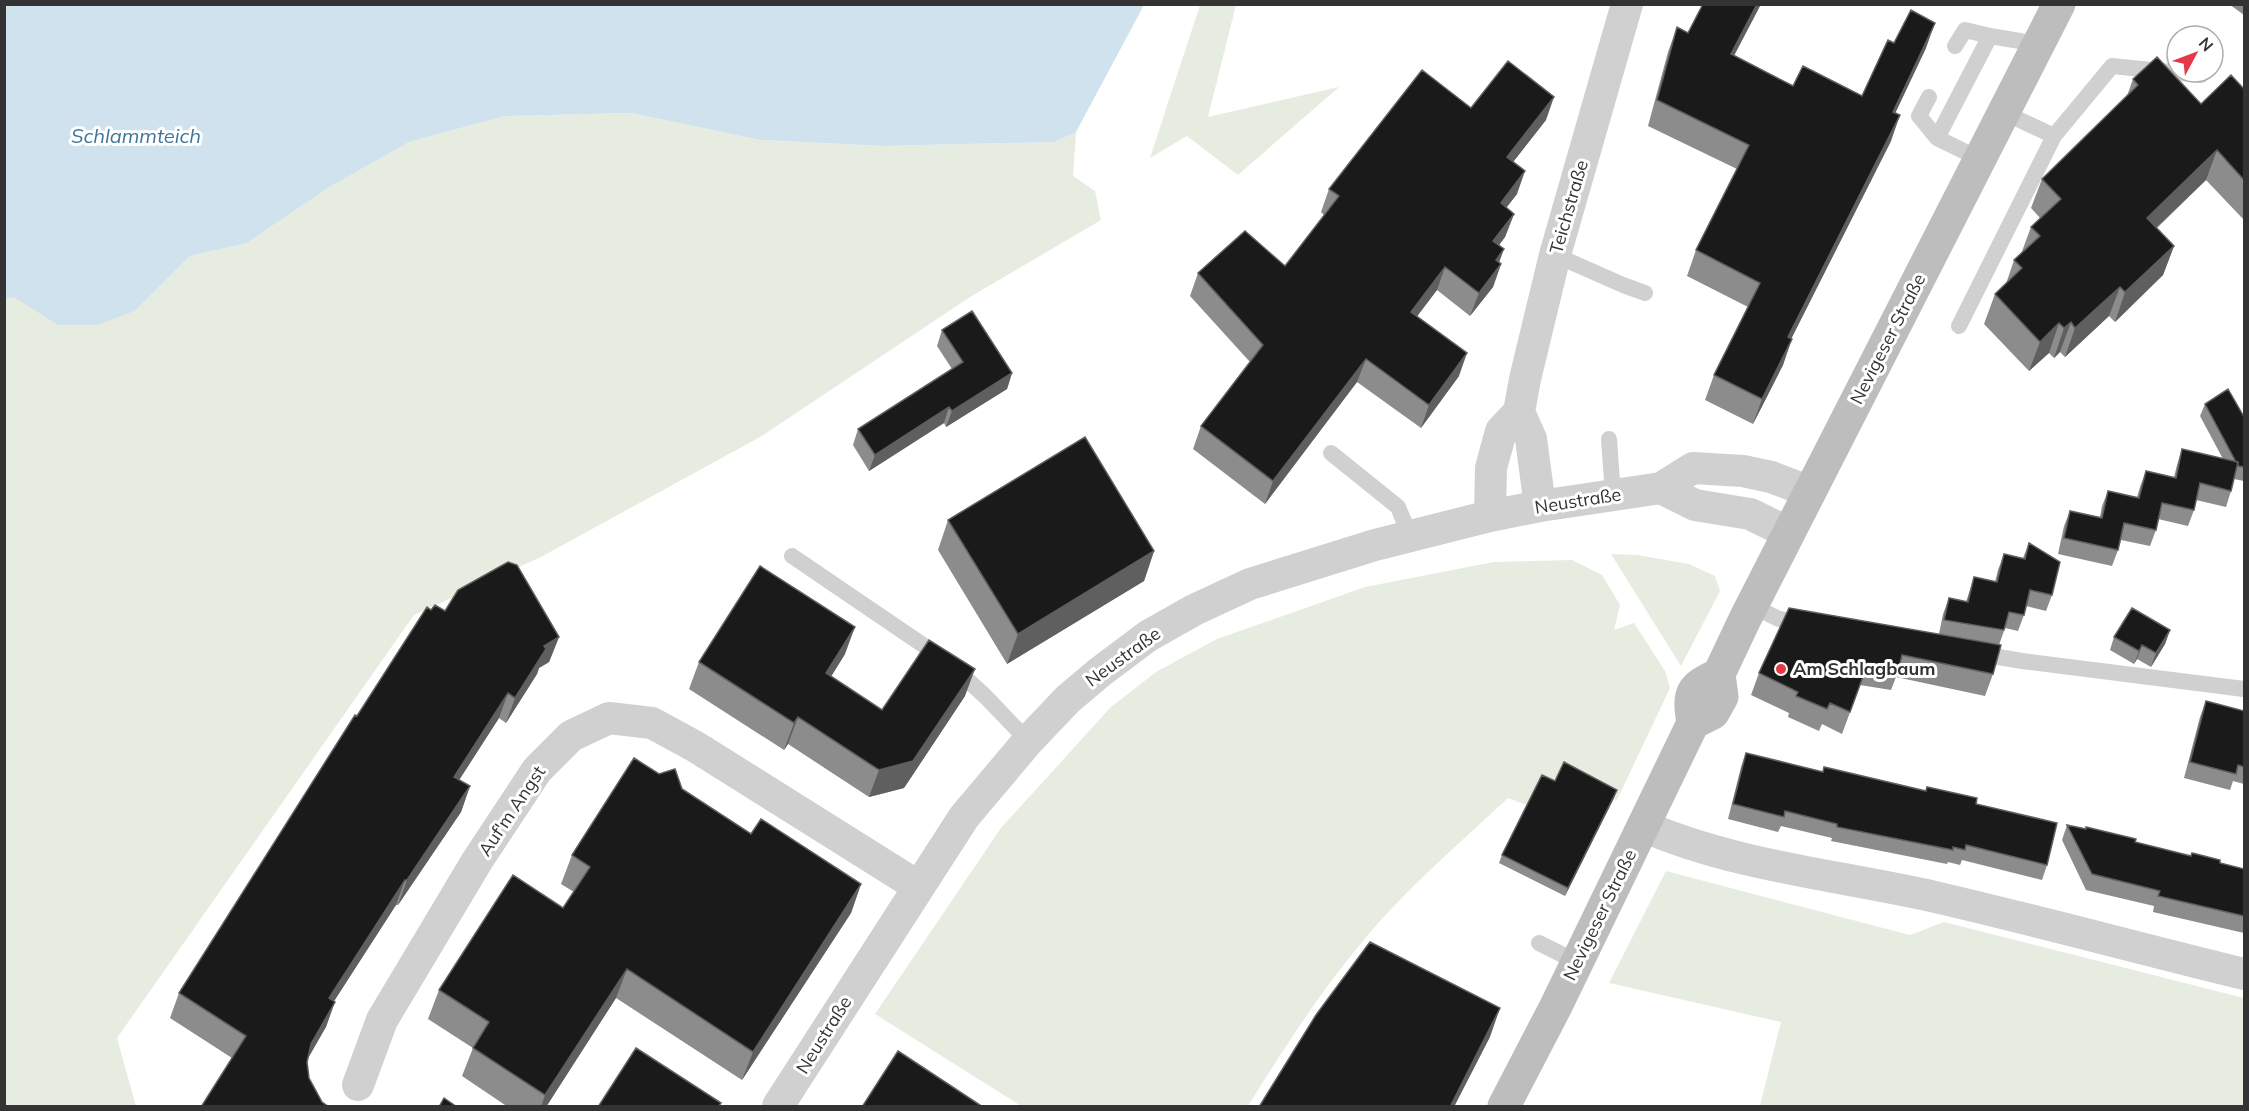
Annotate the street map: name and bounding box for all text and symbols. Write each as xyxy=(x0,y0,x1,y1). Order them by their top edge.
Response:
north arrow xyxy=(2165,24,2225,84)
text: N xyxy=(2195,33,2218,55)
water label: Schlammteich xyxy=(71,123,201,148)
street label: Teichstraße xyxy=(1544,157,1593,256)
street label: Nevigeser Straße xyxy=(1845,270,1930,408)
street label: Neustraße xyxy=(1533,482,1623,519)
street label: Neustraße xyxy=(1081,622,1165,692)
place label: Am Schlagbaum xyxy=(1793,657,1935,680)
marker: Am Schlagbaum xyxy=(1774,662,1788,676)
street label: Auf'm Angst xyxy=(473,761,550,860)
street label: Nevigeser Straße xyxy=(1558,845,1641,984)
street label: Neustraße xyxy=(791,992,856,1078)

